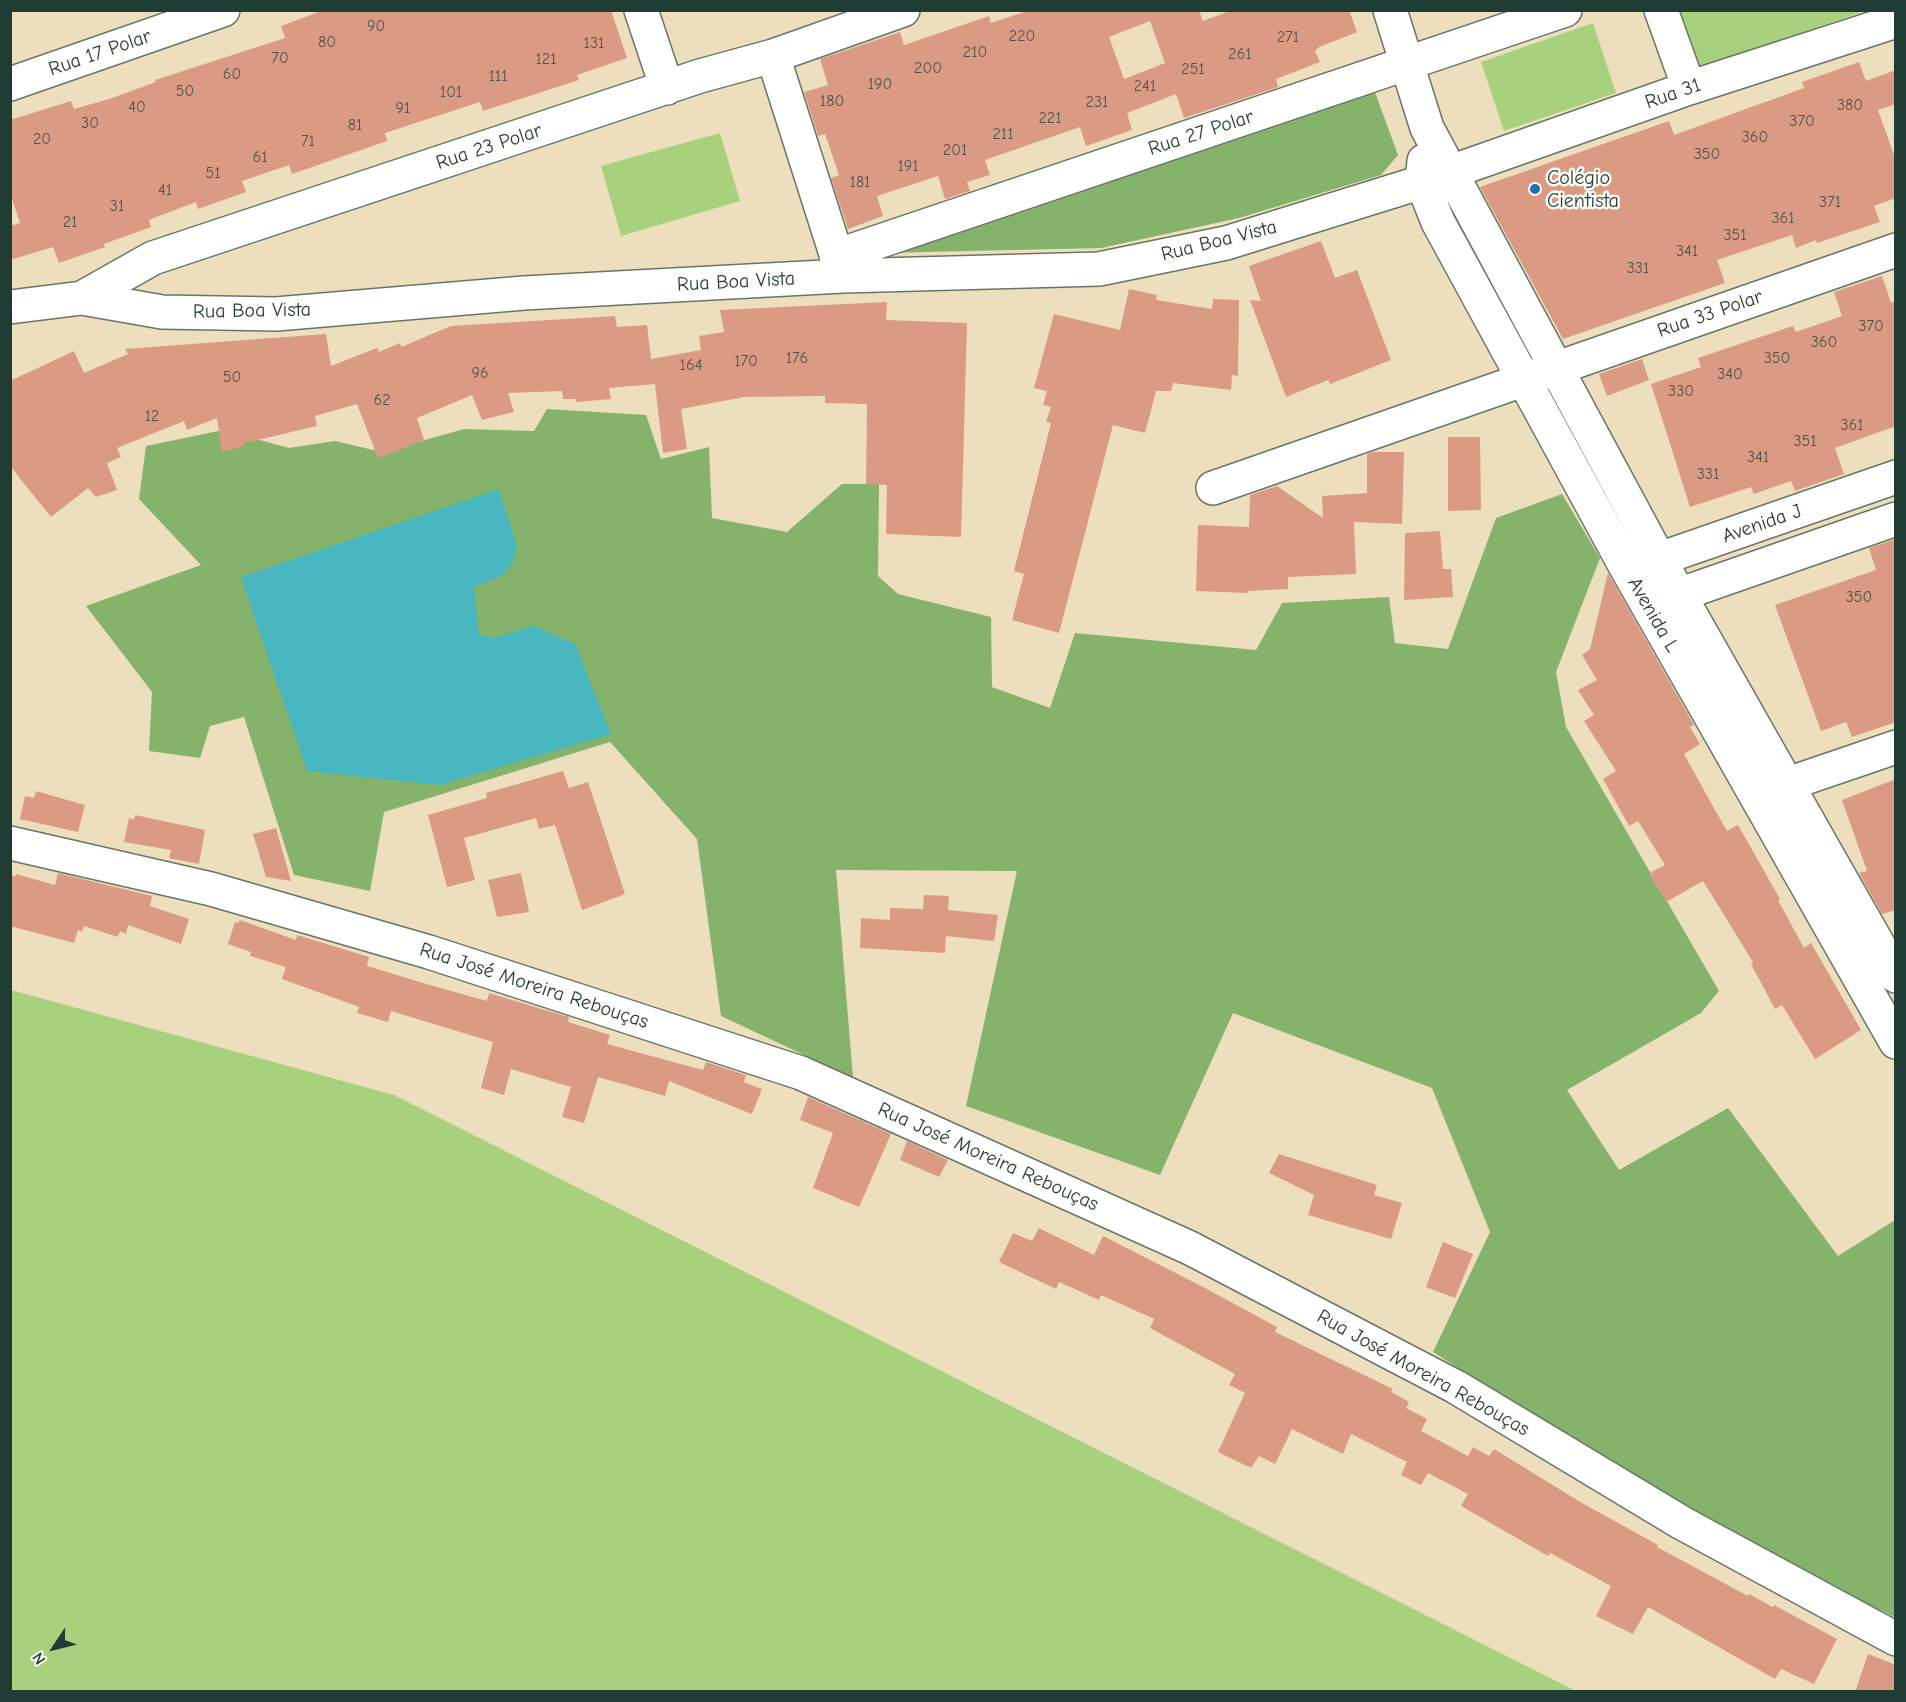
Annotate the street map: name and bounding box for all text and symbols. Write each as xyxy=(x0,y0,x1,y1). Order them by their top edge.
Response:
house number: 90 xyxy=(367,16,385,36)
street label: Rua 17 Polar xyxy=(46,24,154,82)
house number: 220 xyxy=(1009,26,1035,46)
house number: 271 xyxy=(1277,27,1299,47)
house number: 80 xyxy=(318,32,336,52)
house number: 131 xyxy=(584,33,604,53)
house number: 210 xyxy=(963,42,987,62)
house number: 261 xyxy=(1228,44,1252,64)
house number: 70 xyxy=(271,48,289,68)
house number: 121 xyxy=(535,49,557,69)
house number: 200 xyxy=(914,58,942,78)
house number: 251 xyxy=(1181,59,1205,79)
house number: 60 xyxy=(223,64,241,84)
house number: 111 xyxy=(488,66,508,86)
street label: Rua 31 xyxy=(1642,73,1704,115)
house number: 190 xyxy=(868,74,892,94)
house number: 241 xyxy=(1134,76,1156,96)
house number: 50 xyxy=(176,81,194,101)
house number: 101 xyxy=(440,82,462,102)
house number: 180 xyxy=(820,91,844,111)
house number: 231 xyxy=(1086,92,1108,112)
house number: 380 xyxy=(1837,95,1863,115)
house number: 40 xyxy=(128,97,146,117)
house number: 91 xyxy=(396,98,410,118)
street label: Rua 27 Polar xyxy=(1145,105,1257,161)
house number: 221 xyxy=(1038,108,1062,128)
house number: 370 xyxy=(1789,111,1815,131)
house number: 30 xyxy=(81,113,99,133)
house number: 81 xyxy=(348,115,362,135)
street label: Rua 23 Polar xyxy=(433,119,545,175)
house number: 211 xyxy=(992,124,1014,144)
house number: 360 xyxy=(1742,127,1768,147)
house number: 20 xyxy=(33,129,51,149)
house number: 71 xyxy=(301,131,315,151)
house number: 201 xyxy=(943,140,967,160)
house number: 350 xyxy=(1694,144,1720,164)
house number: 61 xyxy=(252,147,268,167)
house number: 191 xyxy=(897,156,919,176)
house number: 51 xyxy=(205,163,221,183)
place label: Colégio Cientista xyxy=(1547,166,1619,213)
house number: 181 xyxy=(850,172,870,192)
house number: 41 xyxy=(158,180,172,200)
marker: Colégio Cientista xyxy=(1528,182,1542,196)
house number: 371 xyxy=(1819,192,1841,212)
house number: 31 xyxy=(110,196,124,216)
house number: 361 xyxy=(1771,208,1795,228)
house number: 21 xyxy=(63,212,77,232)
street label: Rua Boa Vista xyxy=(1159,215,1279,267)
house number: 351 xyxy=(1723,225,1747,245)
house number: 341 xyxy=(1676,241,1698,261)
house number: 331 xyxy=(1627,258,1649,278)
street label: Rua Boa Vista xyxy=(676,267,796,297)
street label: Rua 33 Polar xyxy=(1654,285,1766,343)
street label: Rua Boa Vista xyxy=(193,298,311,324)
house number: 370 xyxy=(1858,316,1884,336)
house number: 360 xyxy=(1811,332,1837,352)
house number: 176 xyxy=(786,348,808,368)
house number: 350 xyxy=(1764,348,1790,368)
house number: 170 xyxy=(734,351,758,371)
house number: 164 xyxy=(680,355,702,375)
house number: 96 xyxy=(471,363,489,383)
house number: 340 xyxy=(1717,364,1743,384)
house number: 50 xyxy=(223,367,241,387)
house number: 330 xyxy=(1668,381,1694,401)
house number: 62 xyxy=(373,390,391,410)
house number: 12 xyxy=(145,406,159,426)
house number: 361 xyxy=(1840,415,1864,435)
house number: 351 xyxy=(1793,431,1817,451)
house number: 341 xyxy=(1747,447,1769,467)
house number: 331 xyxy=(1697,464,1719,484)
street label: Avenida J xyxy=(1719,499,1805,549)
street label: Avenida L xyxy=(1622,573,1684,657)
house number: 350 xyxy=(1846,587,1872,607)
street label: Rua José Moreira Rebouças xyxy=(417,938,651,1034)
street label: Rua José Moreira Rebouças xyxy=(874,1097,1102,1217)
street label: Rua José Moreira Rebouças xyxy=(1313,1305,1533,1441)
north arrow xyxy=(24,1618,84,1678)
text: N xyxy=(29,1649,50,1668)

